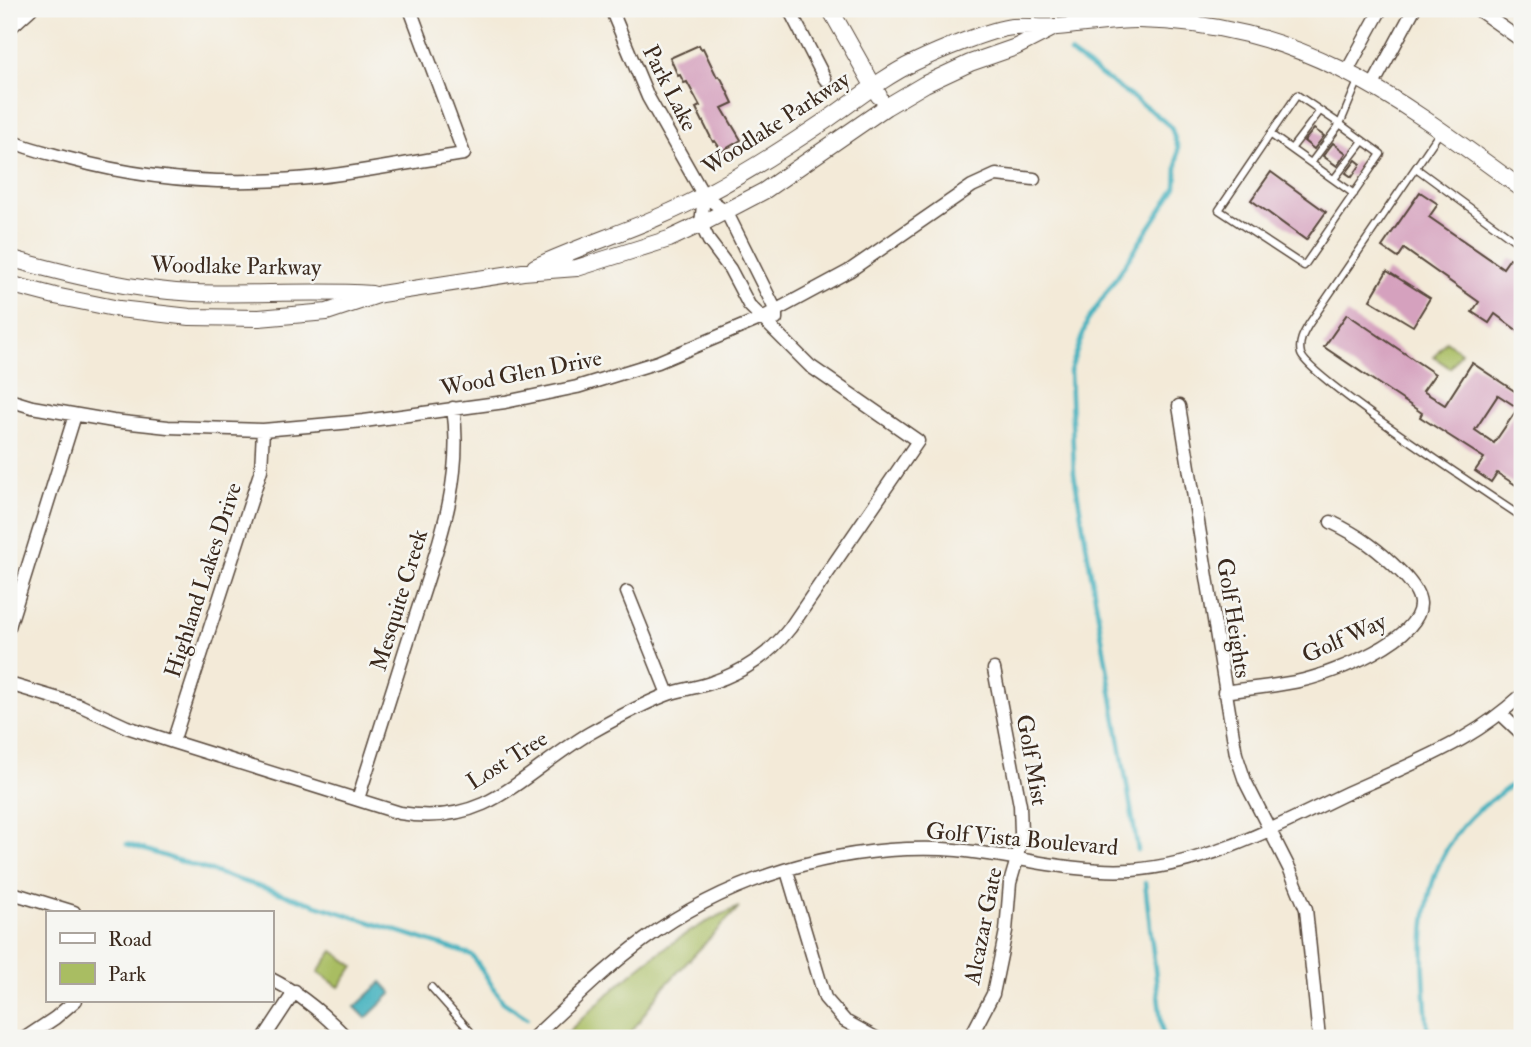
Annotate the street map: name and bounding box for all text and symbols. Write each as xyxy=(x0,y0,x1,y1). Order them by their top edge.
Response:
street label: Park Lake xyxy=(636,40,704,136)
street label: Woodlake Parkway xyxy=(696,64,856,182)
street label: Woodlake Parkway xyxy=(150,250,322,282)
street label: Wood Glen Drive xyxy=(437,343,605,403)
street label: Highland Lakes Drive xyxy=(158,478,248,681)
street label: Mesquite Creek xyxy=(364,526,434,674)
street label: Golf Heights xyxy=(1210,556,1258,680)
street label: Golf Way xyxy=(1297,606,1391,669)
street label: Golf Mist xyxy=(1010,712,1054,808)
street label: Lost Tree xyxy=(461,724,553,796)
street label: Golf Vista Boulevard xyxy=(925,816,1119,862)
street label: Alcazar Gate xyxy=(957,864,1009,988)
legend xyxy=(46,911,273,1002)
text: Road xyxy=(108,926,153,953)
text: Park xyxy=(108,961,146,988)

